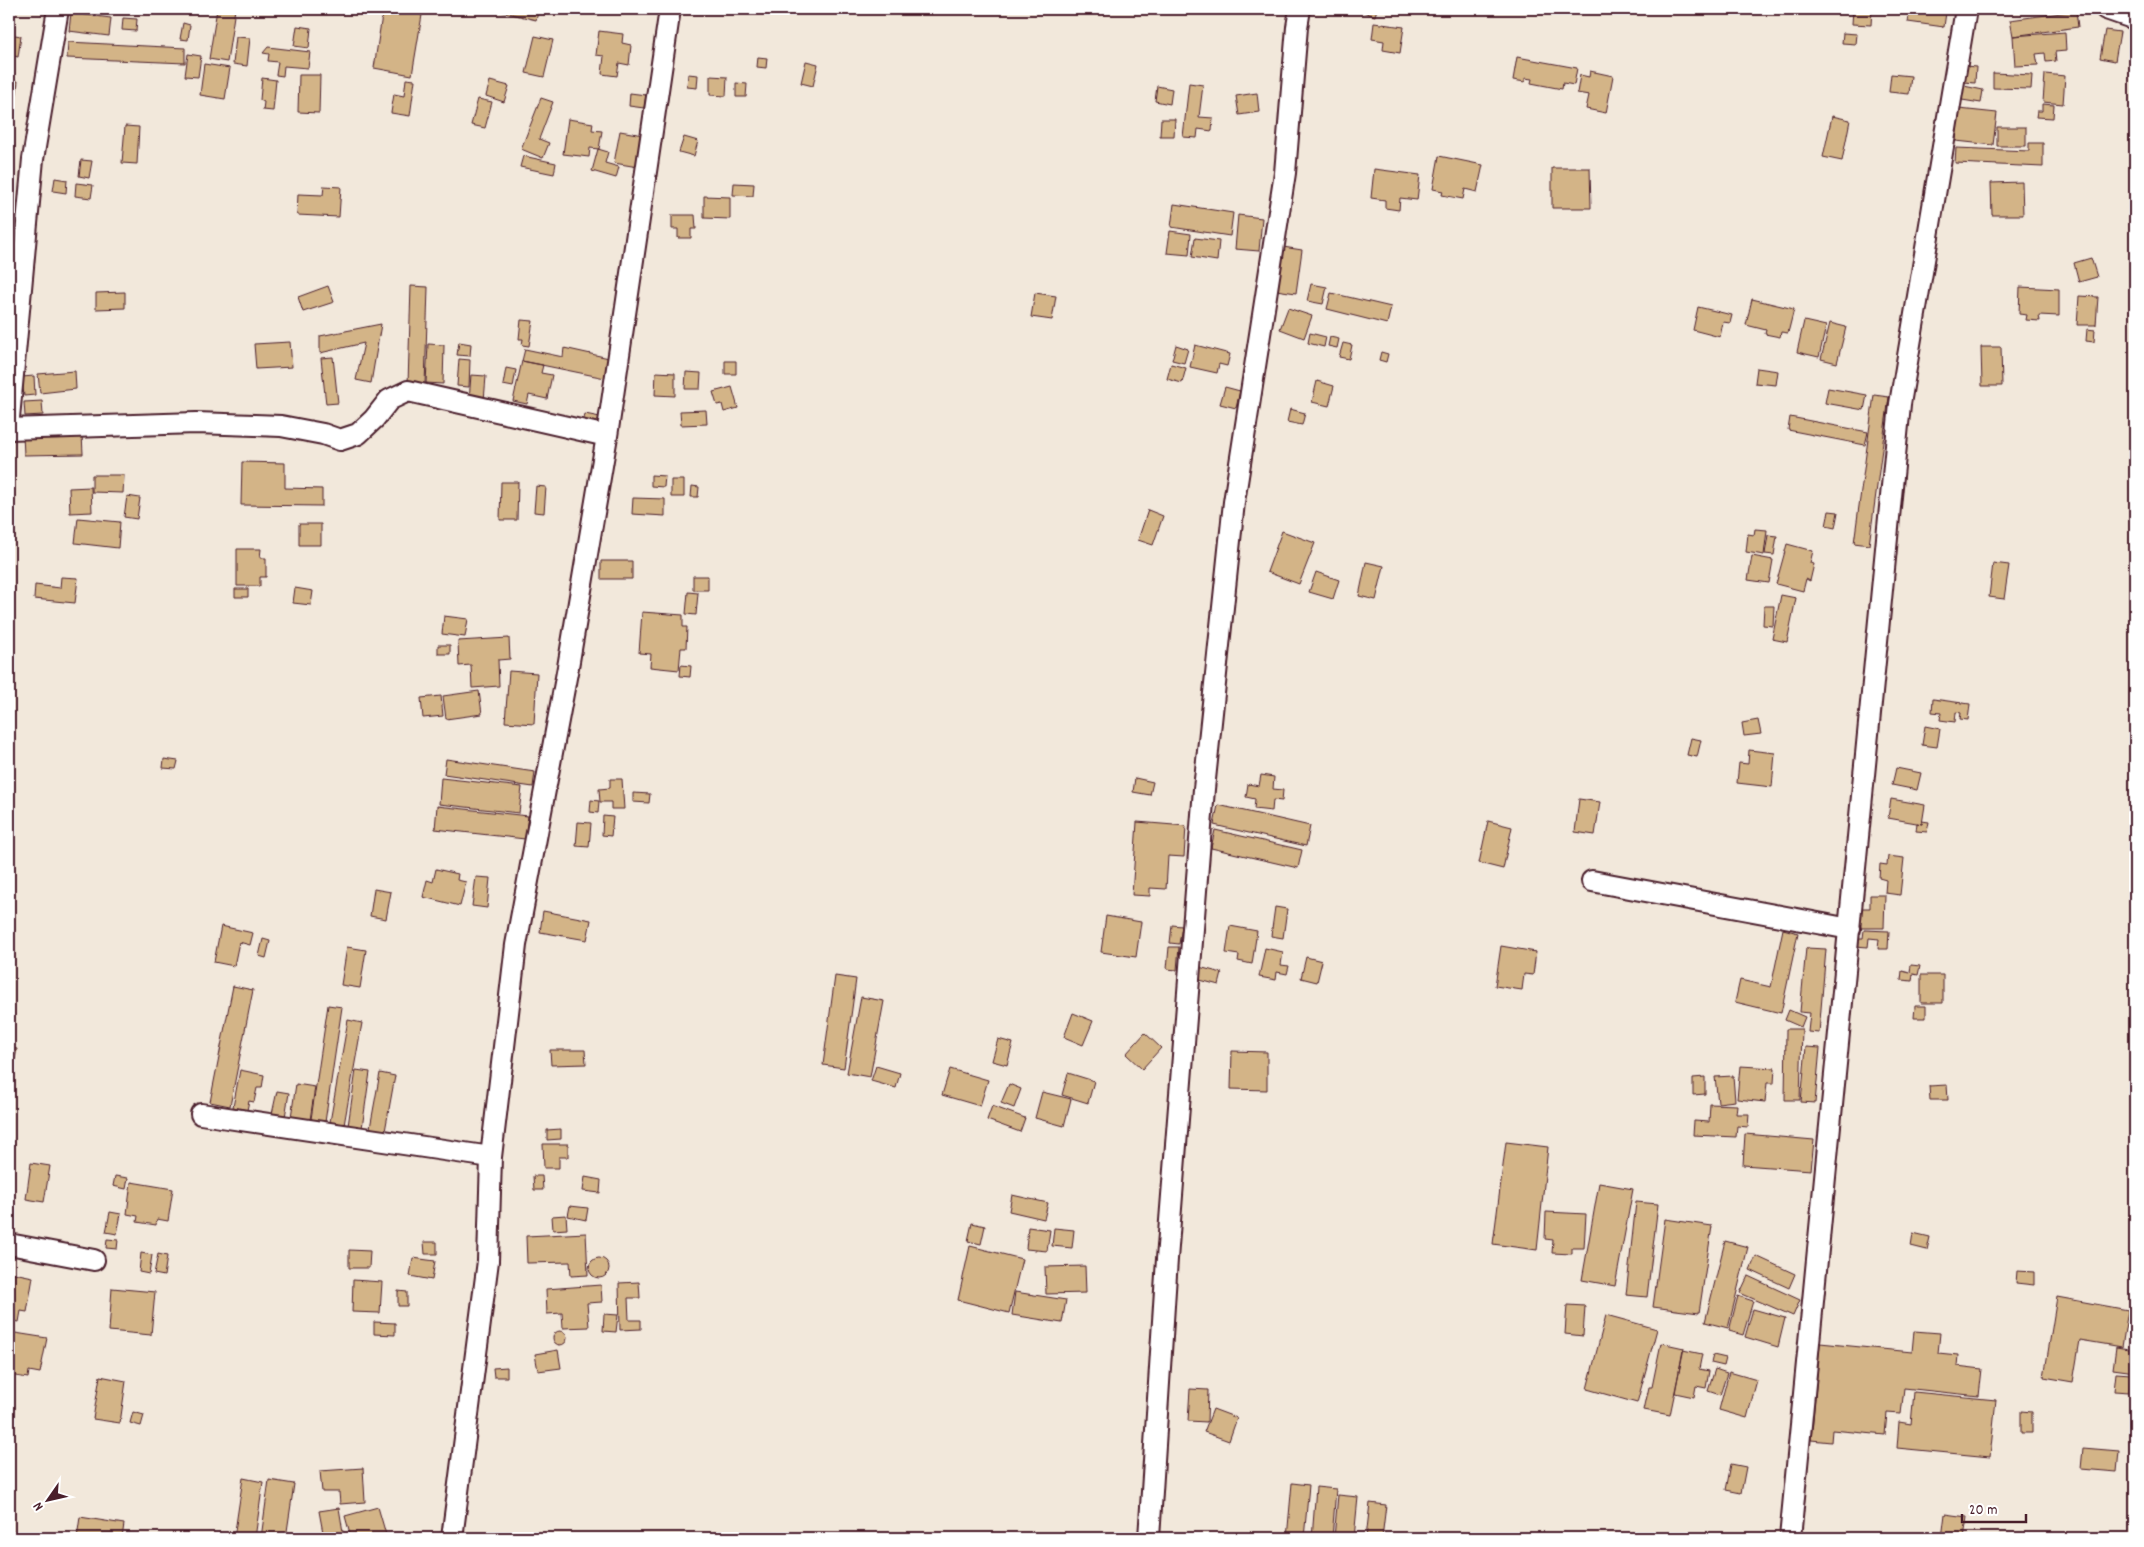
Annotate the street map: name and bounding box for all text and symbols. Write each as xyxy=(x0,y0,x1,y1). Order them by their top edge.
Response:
north arrow xyxy=(22,1474,72,1524)
scale bar xyxy=(1962,1492,2025,1524)
text: N xyxy=(29,1498,49,1515)
text: 20 m xyxy=(1969,1500,1997,1522)

